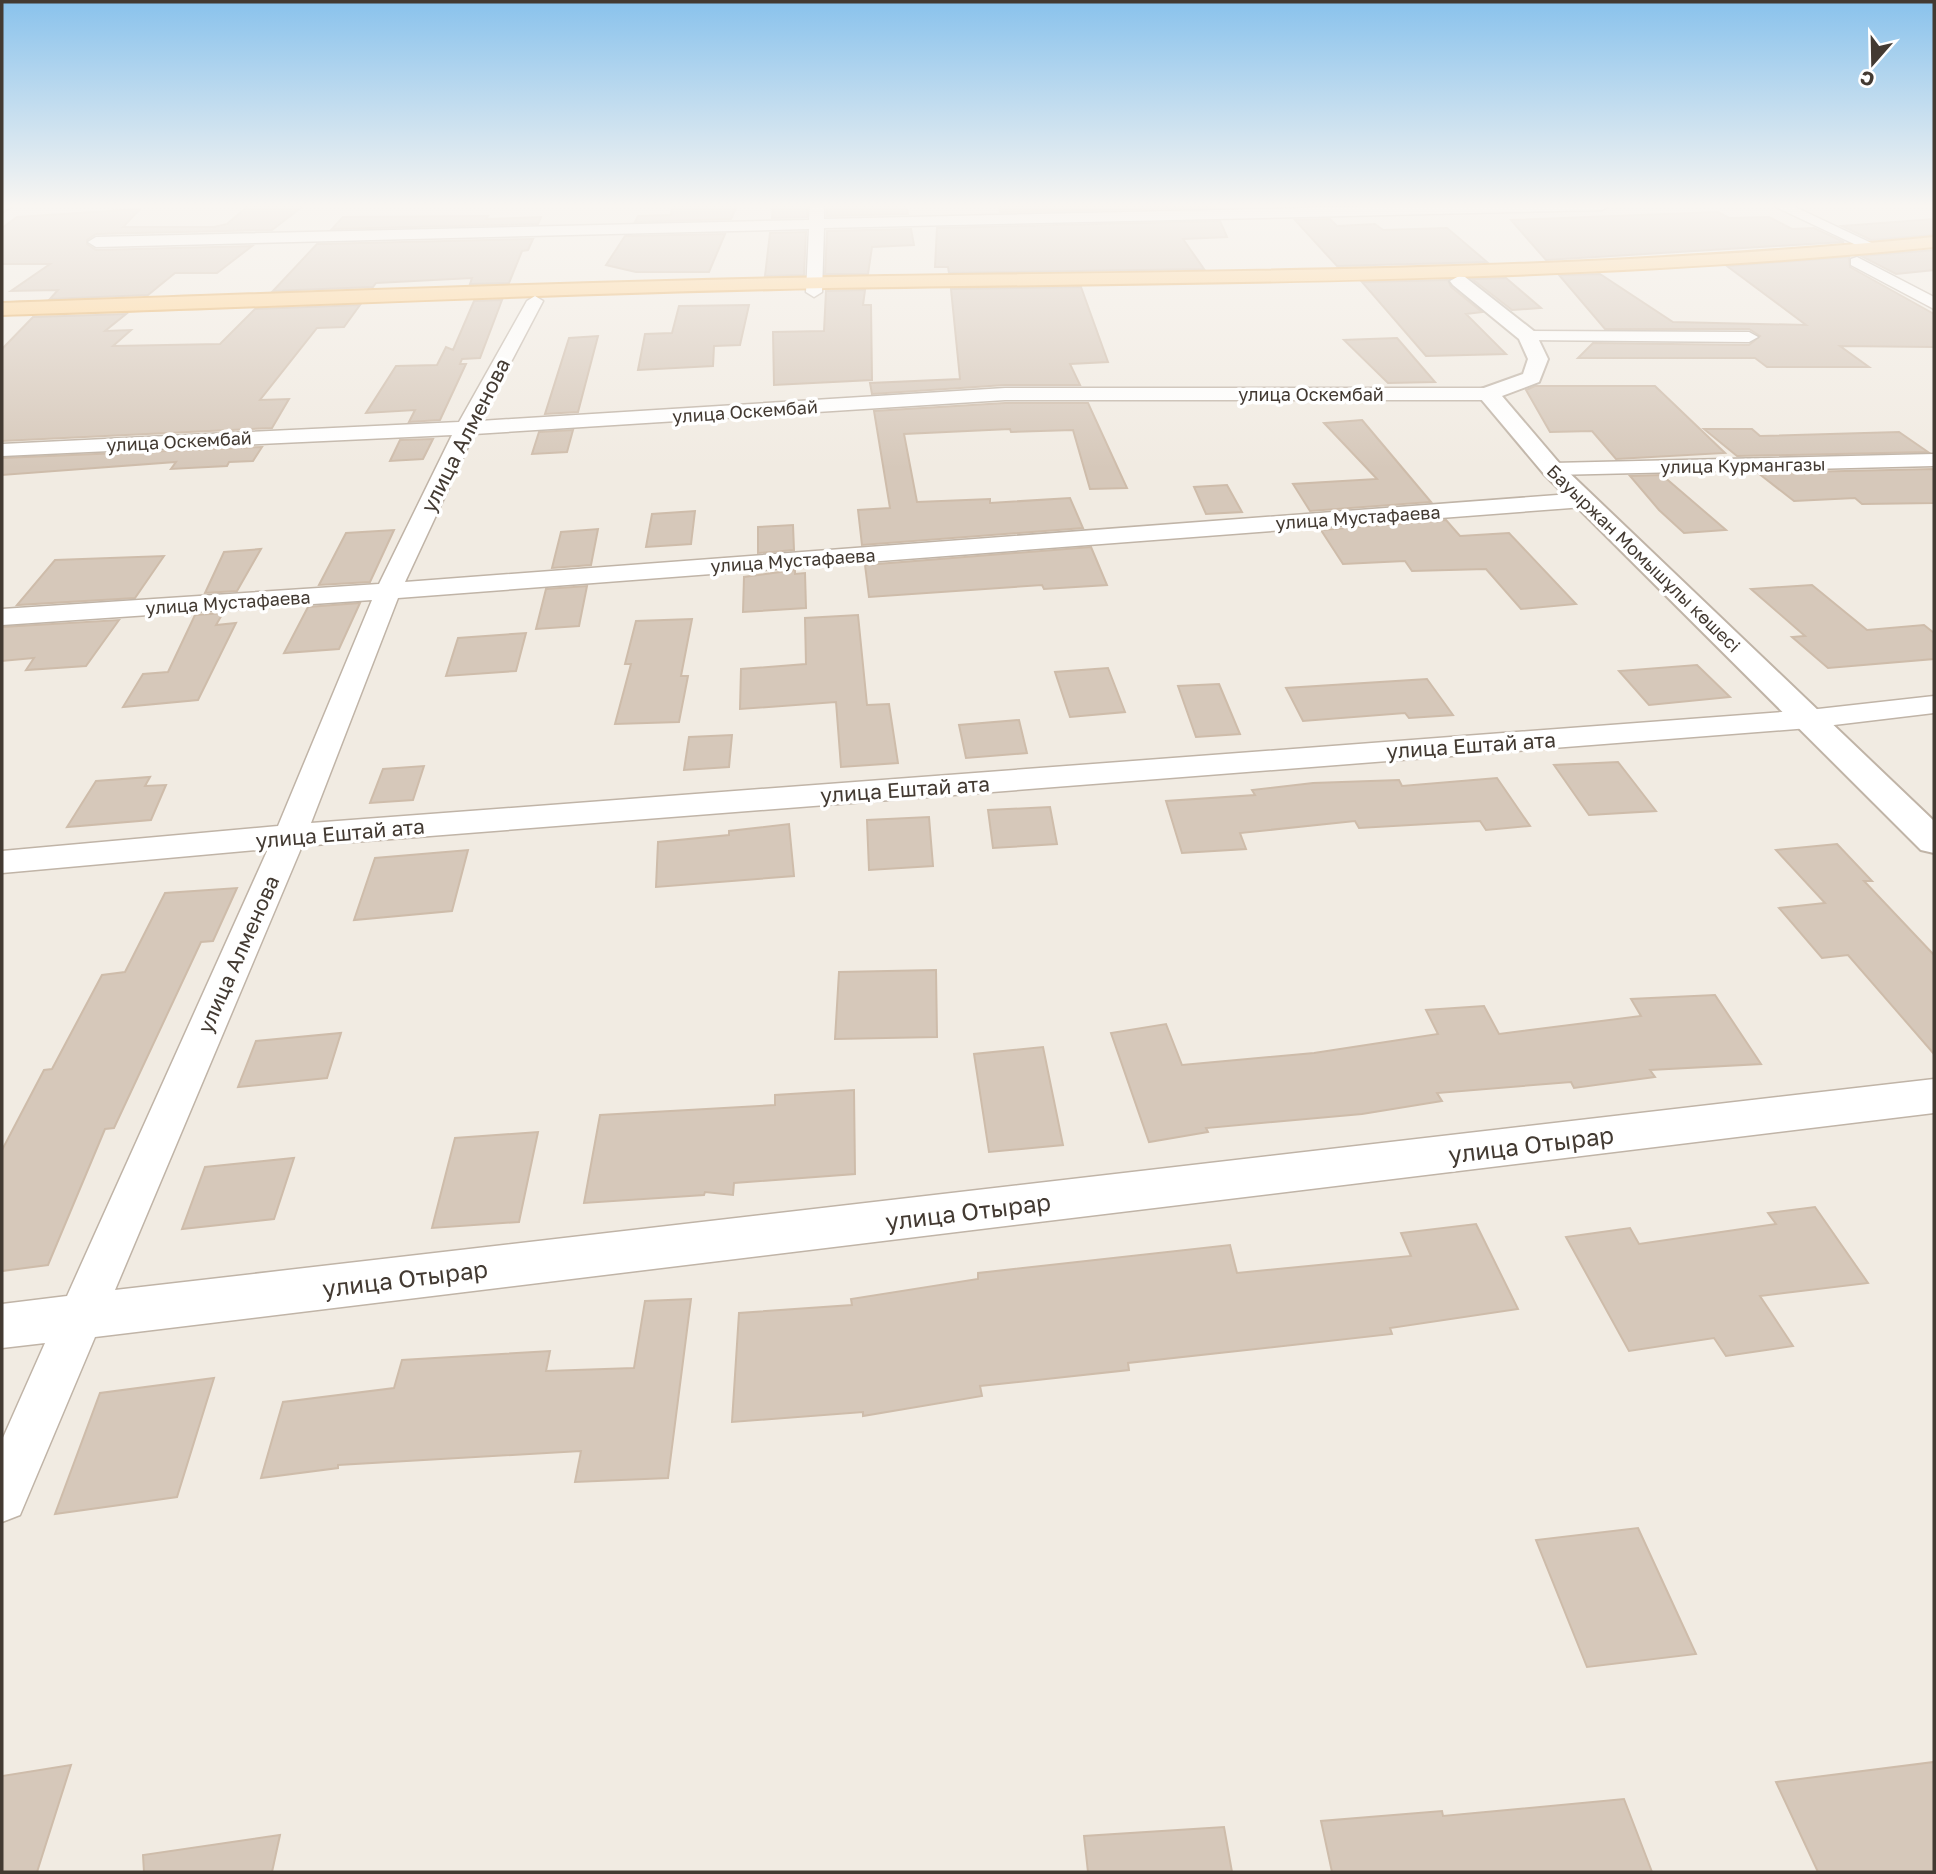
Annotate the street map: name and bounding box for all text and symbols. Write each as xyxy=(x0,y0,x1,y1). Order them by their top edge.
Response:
north arrow xyxy=(1838,28,1908,98)
text: С xyxy=(1857,66,1877,93)
street label: улица Алменова xyxy=(415,353,515,517)
street label: улица Оскембай xyxy=(1238,383,1384,405)
street label: улица Оскембай xyxy=(672,395,818,427)
street label: улица Оскембай xyxy=(106,426,252,456)
street label: улица Курмангазы xyxy=(1660,453,1826,477)
street label: Бауыржан Момышұлы көшесі xyxy=(1542,460,1745,657)
street label: улица Мустафаева xyxy=(1275,500,1441,534)
street label: улица Мустафаева xyxy=(710,543,876,577)
street label: улица Мустафаева xyxy=(145,585,311,619)
street label: улица Ештай ата xyxy=(1385,726,1557,764)
street label: улица Ештай ата xyxy=(819,770,991,808)
street label: улица Ештай ата xyxy=(254,813,426,853)
street label: улица Алменова xyxy=(192,871,284,1037)
street label: улица Отырар xyxy=(1447,1119,1615,1169)
street label: улица Отырар xyxy=(884,1186,1052,1236)
street label: улица Отырар xyxy=(321,1253,489,1303)

